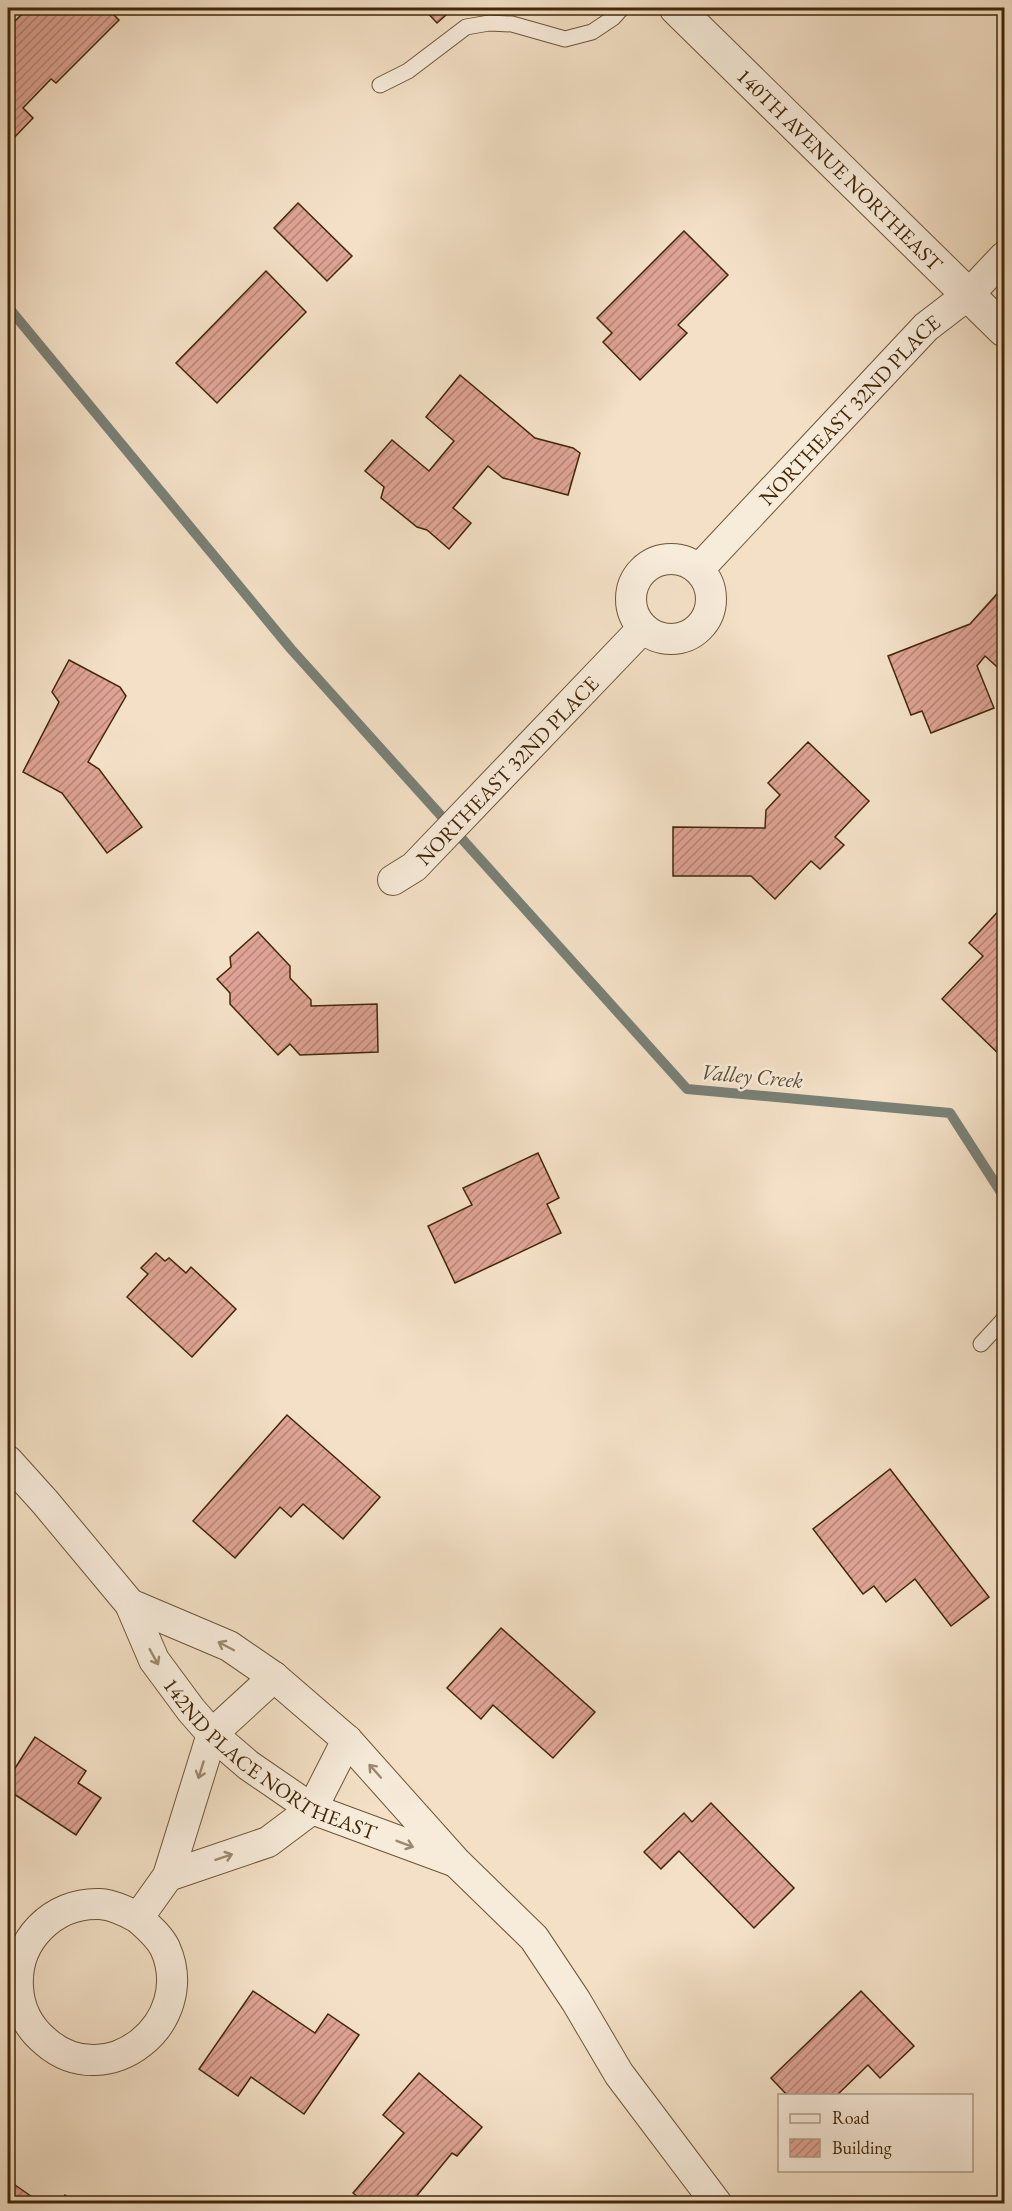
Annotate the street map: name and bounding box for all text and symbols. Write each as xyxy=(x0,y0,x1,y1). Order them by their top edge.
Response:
street label: 140TH AVENUE NORTHEAST xyxy=(731,62,950,277)
street label: NORTHEAST 32ND PLACE xyxy=(753,308,945,511)
street label: NORTHEAST 32ND PLACE xyxy=(410,669,604,871)
water label: Valley Creek xyxy=(700,1057,804,1095)
one-way arrow xyxy=(218,1640,236,1651)
one-way arrow xyxy=(149,1648,160,1666)
street label: 142ND PLACE NORTHEAST xyxy=(158,1672,381,1846)
one-way arrow xyxy=(195,1760,206,1779)
one-way arrow xyxy=(368,1764,382,1779)
one-way arrow xyxy=(395,1839,414,1850)
one-way arrow xyxy=(214,1851,233,1862)
legend xyxy=(778,2094,973,2172)
text: Road xyxy=(832,2106,871,2129)
text: Building xyxy=(832,2136,892,2159)

